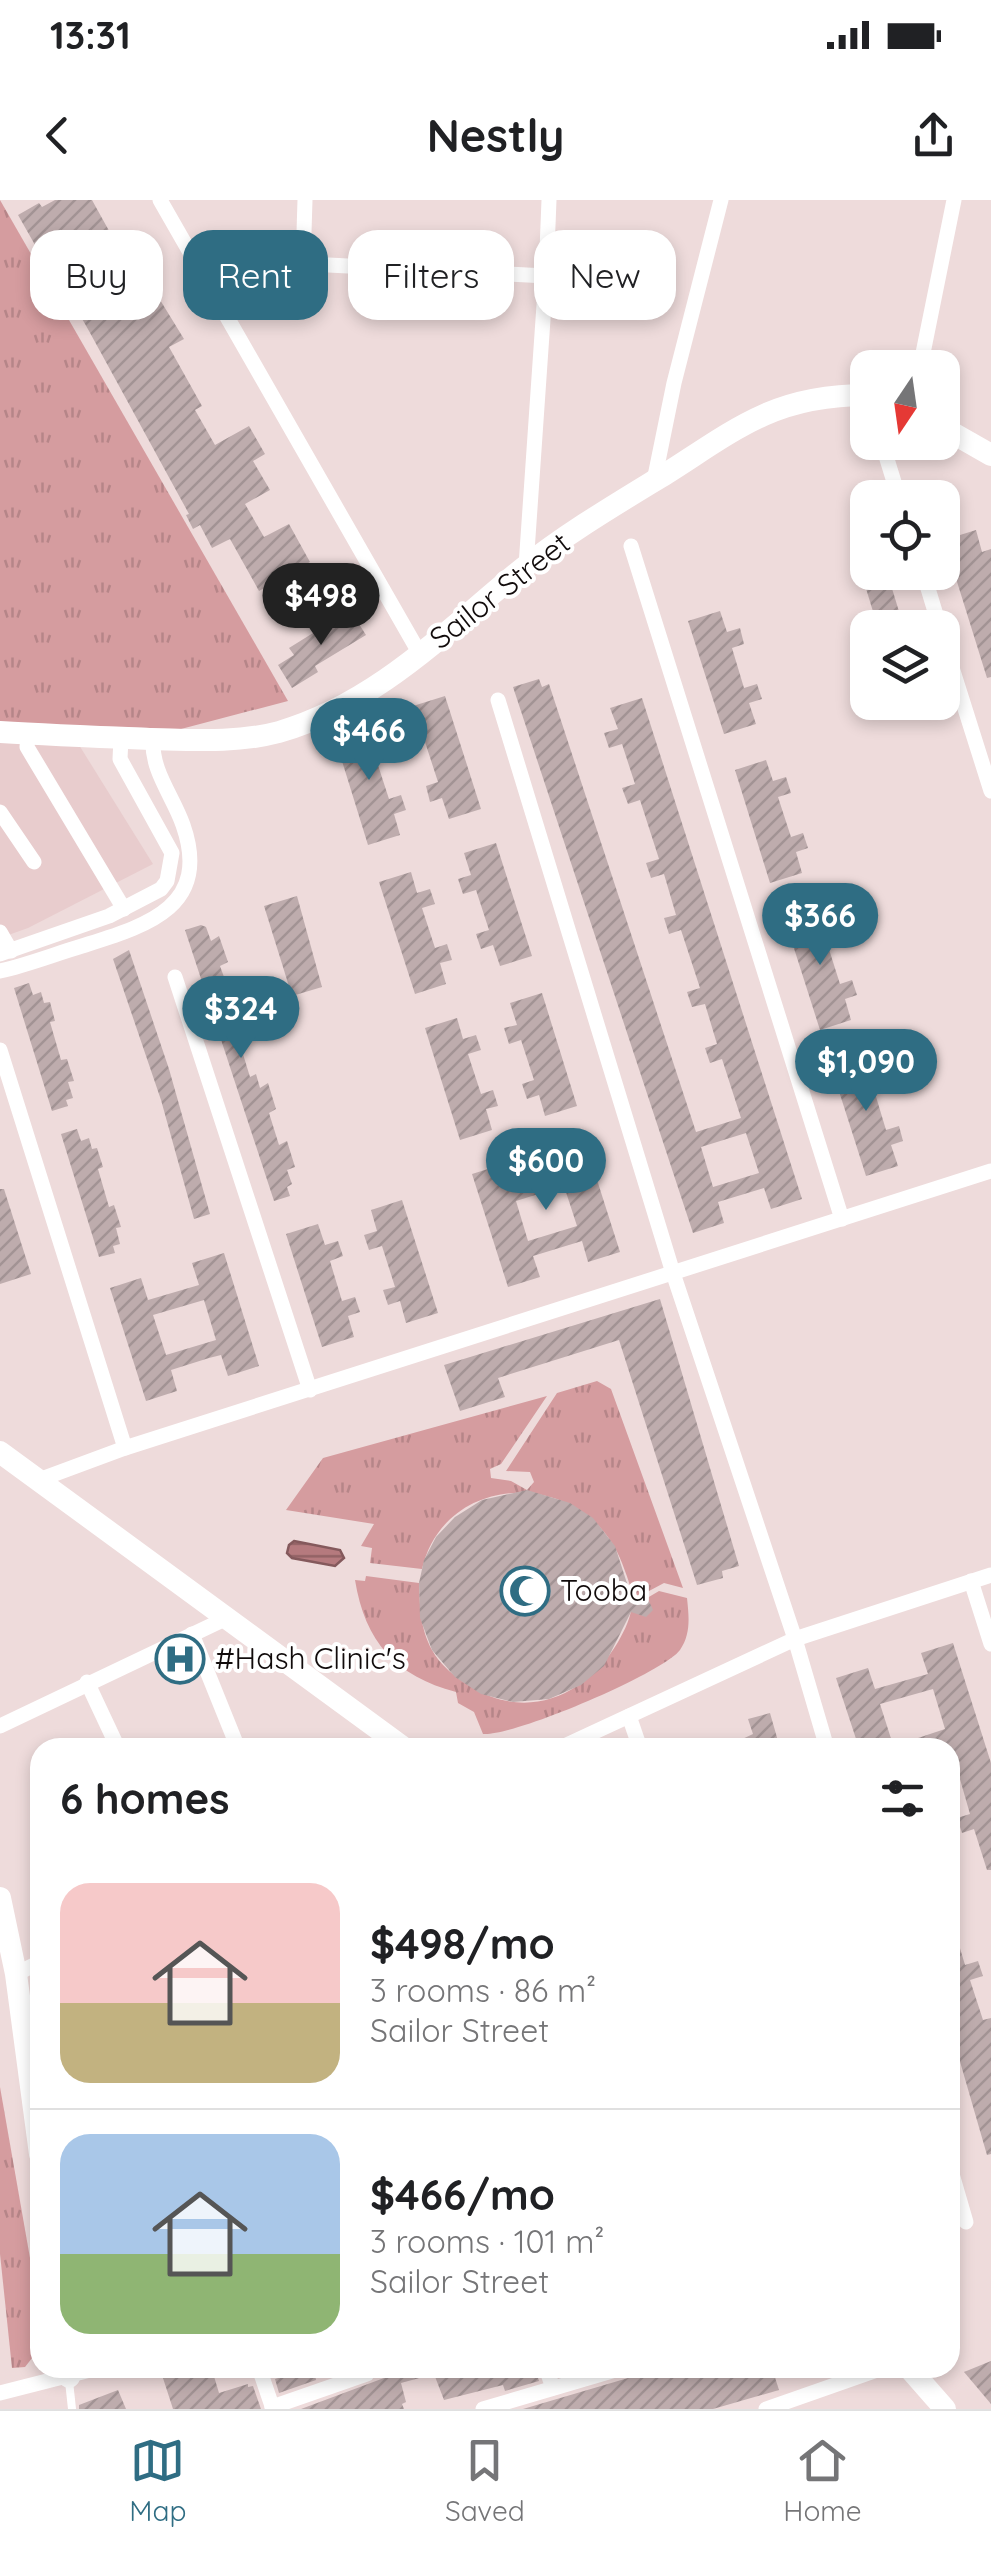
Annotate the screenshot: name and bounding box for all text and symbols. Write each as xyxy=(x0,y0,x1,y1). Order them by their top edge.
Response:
text: 13:31 xyxy=(50,11,131,59)
text: Nestly xyxy=(427,107,564,163)
icon: back xyxy=(30,108,85,163)
icon: share xyxy=(906,108,961,163)
chip: Buy xyxy=(30,230,163,320)
chip: Rent xyxy=(183,230,328,320)
chip: Filters xyxy=(348,230,514,320)
chip: New xyxy=(534,230,676,320)
north arrow xyxy=(850,350,960,460)
map controls xyxy=(850,350,960,720)
button: locate xyxy=(850,480,960,590)
street label: Sailor Street xyxy=(422,524,577,657)
pin: $498 xyxy=(262,563,380,648)
text: $498 xyxy=(285,575,358,615)
button: layers xyxy=(850,610,960,720)
pin: $466 xyxy=(310,698,428,783)
text: $466 xyxy=(332,710,406,750)
pin: $366 xyxy=(761,883,879,968)
text: $366 xyxy=(784,895,856,935)
pin: $324 xyxy=(182,976,300,1061)
text: $324 xyxy=(204,988,278,1028)
pin: $1,090 xyxy=(785,1029,947,1114)
text: $1,090 xyxy=(817,1041,915,1081)
pin: $600 xyxy=(487,1128,605,1213)
text: $600 xyxy=(508,1140,584,1180)
mosque icon: Tooba xyxy=(499,1565,551,1617)
place label: Tooba xyxy=(560,1571,647,1609)
hospital icon: #Hash Clinic's xyxy=(154,1633,206,1685)
place label: #Hash Clinic's xyxy=(215,1639,406,1677)
icon: filters xyxy=(875,1771,930,1826)
text: 6 homes xyxy=(60,1772,230,1825)
text: $498/mo xyxy=(370,1917,555,1970)
icon: home xyxy=(140,1923,260,2043)
text: 3 rooms · 86 m² xyxy=(370,1970,596,2010)
text: Sailor Street xyxy=(370,2010,549,2050)
text: $466/mo xyxy=(370,2168,555,2221)
icon: home xyxy=(140,2174,260,2294)
text: 3 rooms · 101 m² xyxy=(370,2221,604,2261)
text: Sailor Street xyxy=(370,2261,549,2301)
tab: Map xyxy=(129,2433,186,2528)
tab: Saved xyxy=(445,2433,525,2528)
tab: Home xyxy=(783,2433,862,2528)

